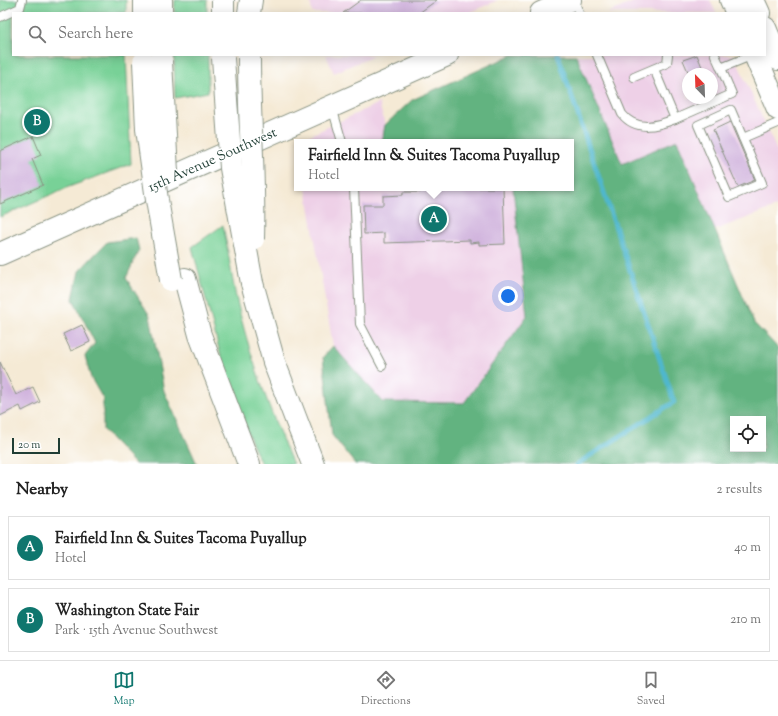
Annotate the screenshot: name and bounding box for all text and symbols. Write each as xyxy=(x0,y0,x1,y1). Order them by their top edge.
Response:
search box xyxy=(12,12,766,56)
icon: search xyxy=(26,23,48,45)
text: Search here xyxy=(58,24,133,45)
north arrow xyxy=(682,68,718,104)
pin: B xyxy=(24,107,50,137)
street label: 15th Avenue Southwest xyxy=(145,123,281,198)
popup xyxy=(294,139,574,191)
text: Fairfield Inn & Suites Tacoma Puyallup xyxy=(308,146,560,167)
text: Hotel xyxy=(308,167,340,185)
pin: A xyxy=(421,204,447,234)
your location xyxy=(498,286,518,306)
map controls xyxy=(730,416,766,452)
button: locate xyxy=(730,416,766,452)
scale bar xyxy=(12,436,60,455)
text: 20 m xyxy=(18,437,40,453)
text: Nearby xyxy=(16,478,68,502)
text: 2 results xyxy=(717,481,762,499)
text: Fairfield Inn & Suites Tacoma Puyallup xyxy=(55,529,307,550)
text: A xyxy=(25,539,35,557)
text: 40 m xyxy=(734,539,761,557)
text: Hotel xyxy=(55,550,86,568)
text: Washington State Fair xyxy=(55,601,199,622)
text: B xyxy=(26,611,34,629)
text: 210 m xyxy=(730,611,761,629)
text: Park · 15th Avenue Southwest xyxy=(55,622,218,640)
tab: Map xyxy=(113,669,135,709)
tab: Directions xyxy=(361,669,411,709)
tab: Saved xyxy=(637,669,665,709)

